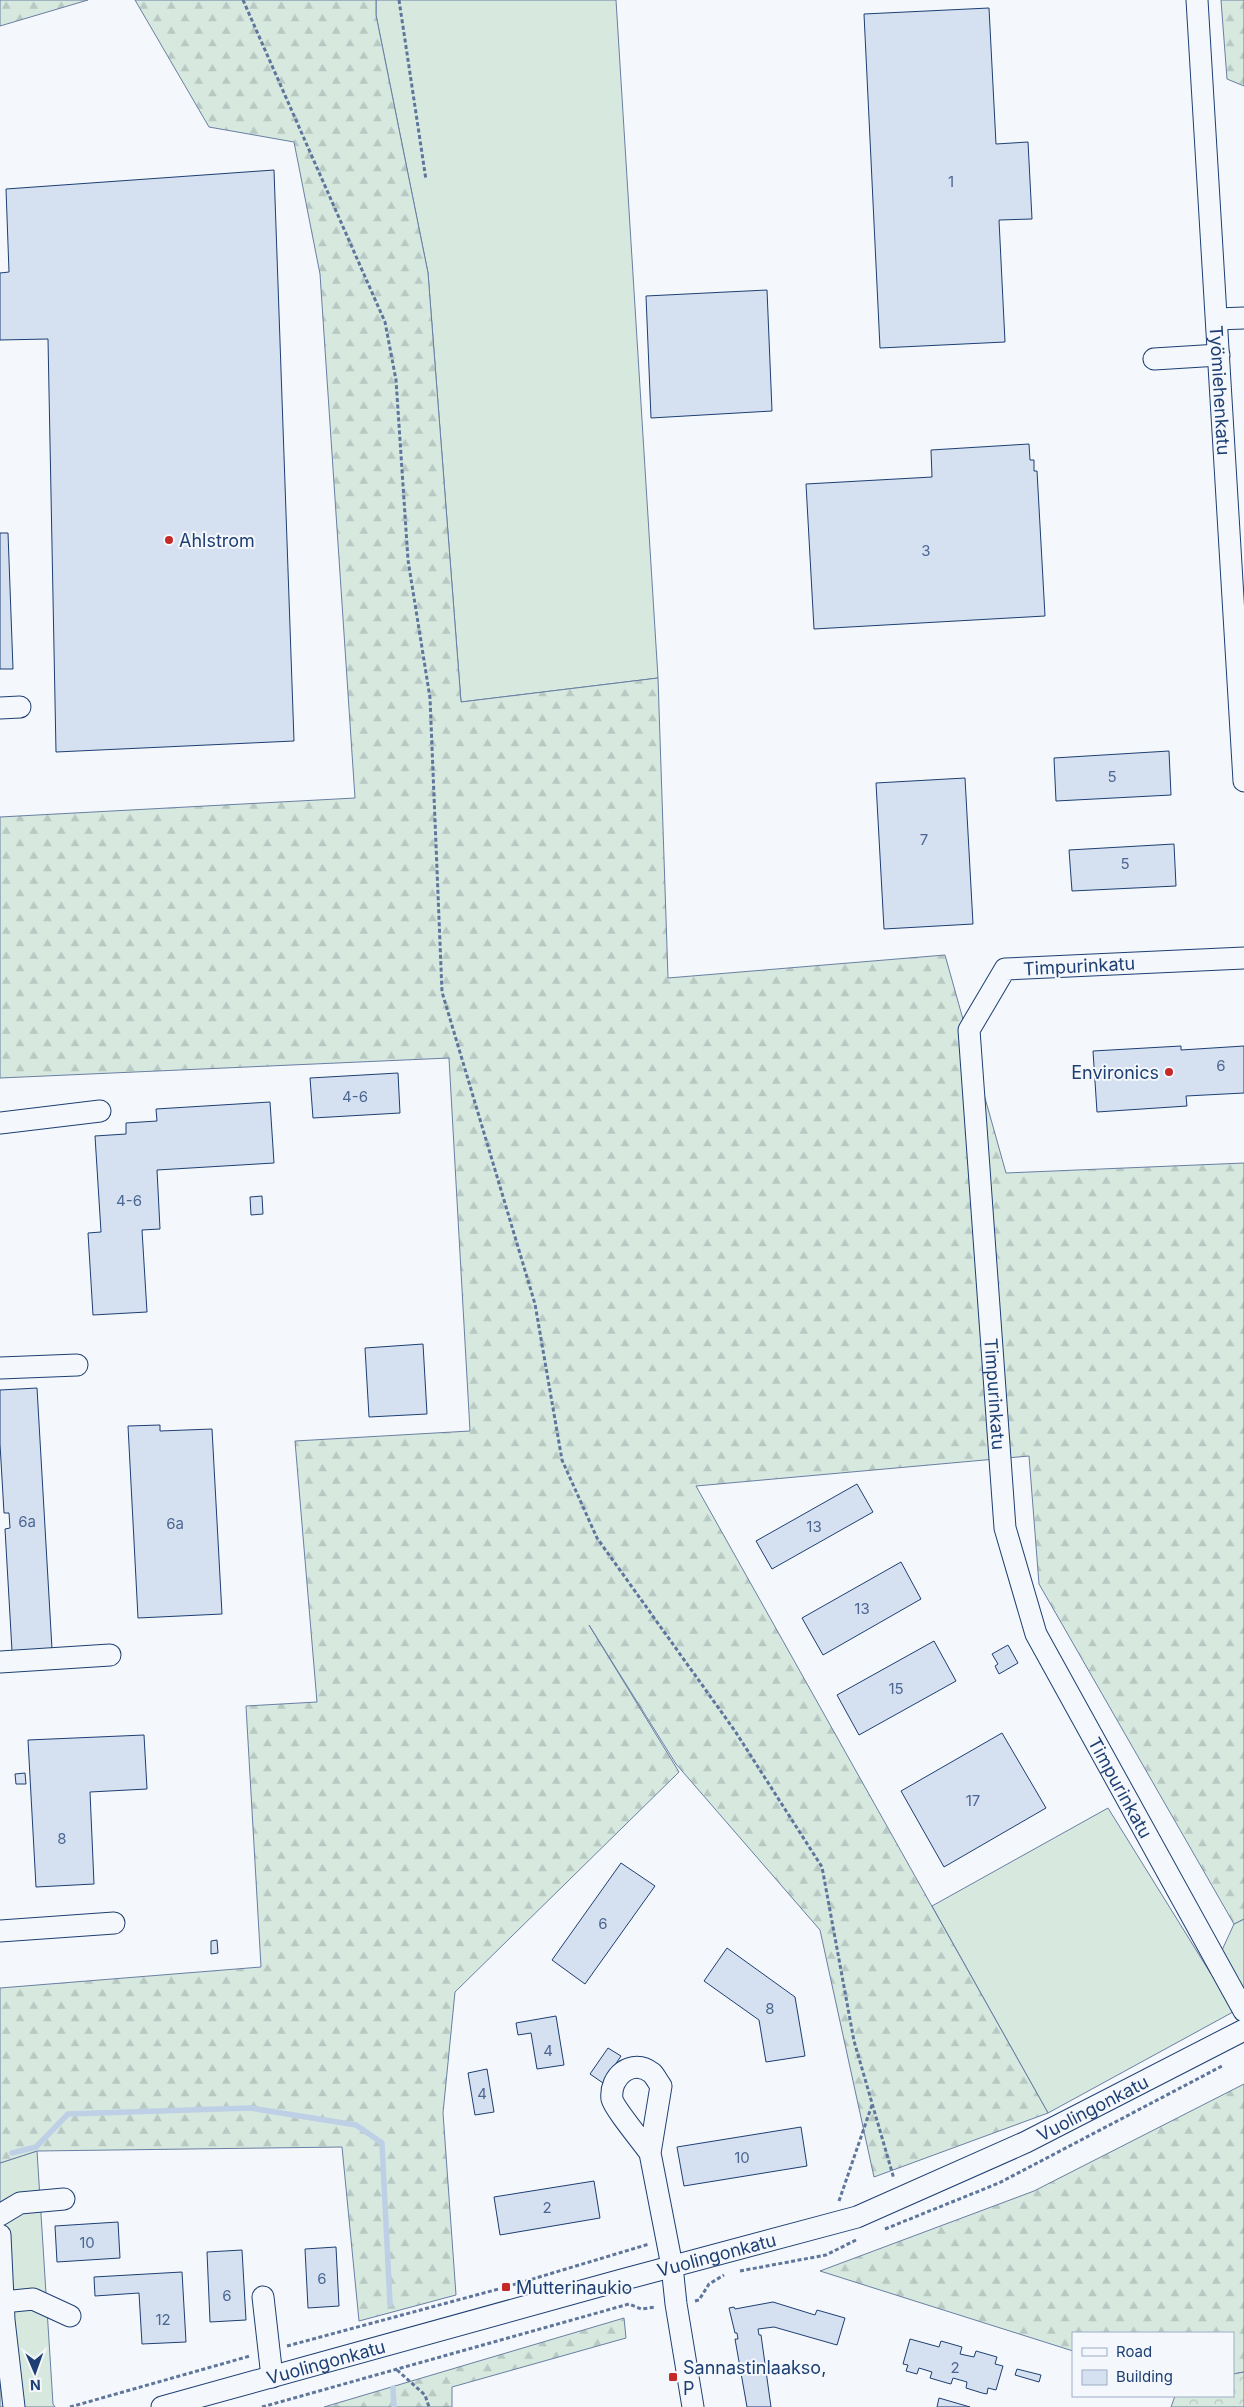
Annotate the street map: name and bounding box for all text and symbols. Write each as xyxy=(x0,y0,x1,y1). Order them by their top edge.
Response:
house number: 1 xyxy=(948,172,954,191)
street label: Työmiehenkatu xyxy=(1206,325,1235,456)
place label: Ahlstrom xyxy=(179,530,255,551)
marker: Ahlstrom xyxy=(163,534,175,546)
house number: 3 xyxy=(921,541,931,560)
house number: 5 xyxy=(1107,767,1117,786)
house number: 7 xyxy=(920,830,928,849)
house number: 5 xyxy=(1120,854,1130,873)
street label: Timpurinkatu xyxy=(1023,953,1135,979)
house number: 6 xyxy=(1216,1056,1226,1075)
place label: Environics xyxy=(1071,1062,1159,1083)
marker: Environics xyxy=(1163,1066,1175,1078)
house number: 4-6 xyxy=(342,1087,368,1106)
house number: 4-6 xyxy=(116,1191,142,1210)
street label: Timpurinkatu xyxy=(981,1337,1010,1451)
house number: 6a xyxy=(18,1512,36,1531)
house number: 6a xyxy=(166,1514,184,1533)
house number: 13 xyxy=(806,1517,822,1536)
house number: 13 xyxy=(854,1599,870,1618)
house number: 15 xyxy=(888,1679,904,1698)
street label: Timpurinkatu xyxy=(1084,1733,1157,1842)
house number: 17 xyxy=(966,1791,980,1810)
house number: 8 xyxy=(57,1829,67,1848)
house number: 6 xyxy=(598,1914,608,1933)
house number: 8 xyxy=(765,1999,775,2018)
house number: 4 xyxy=(543,2041,553,2060)
street label: Vuolingonkatu xyxy=(1033,2071,1152,2145)
house number: 4 xyxy=(477,2084,487,2103)
house number: 10 xyxy=(734,2148,750,2167)
house number: 2 xyxy=(542,2198,552,2217)
street label: Vuolingonkatu xyxy=(655,2229,778,2280)
house number: 10 xyxy=(79,2233,95,2252)
house number: 6 xyxy=(317,2269,327,2288)
place label: Mutterinaukio xyxy=(516,2277,632,2298)
marker: Mutterinaukio xyxy=(500,2281,512,2293)
house number: 6 xyxy=(222,2286,232,2305)
house number: 12 xyxy=(155,2310,171,2329)
legend xyxy=(1072,2332,1234,2397)
street label: Vuolingonkatu xyxy=(264,2335,388,2388)
text: Road xyxy=(1116,2342,1152,2361)
north arrow xyxy=(10,2347,60,2397)
place label: Sannastinlaakso, P xyxy=(683,2357,826,2399)
house number: 2 xyxy=(950,2358,960,2377)
text: Building xyxy=(1116,2367,1173,2386)
marker: Sannastinlaakso, P xyxy=(667,2371,679,2383)
text: N xyxy=(30,2377,41,2394)

